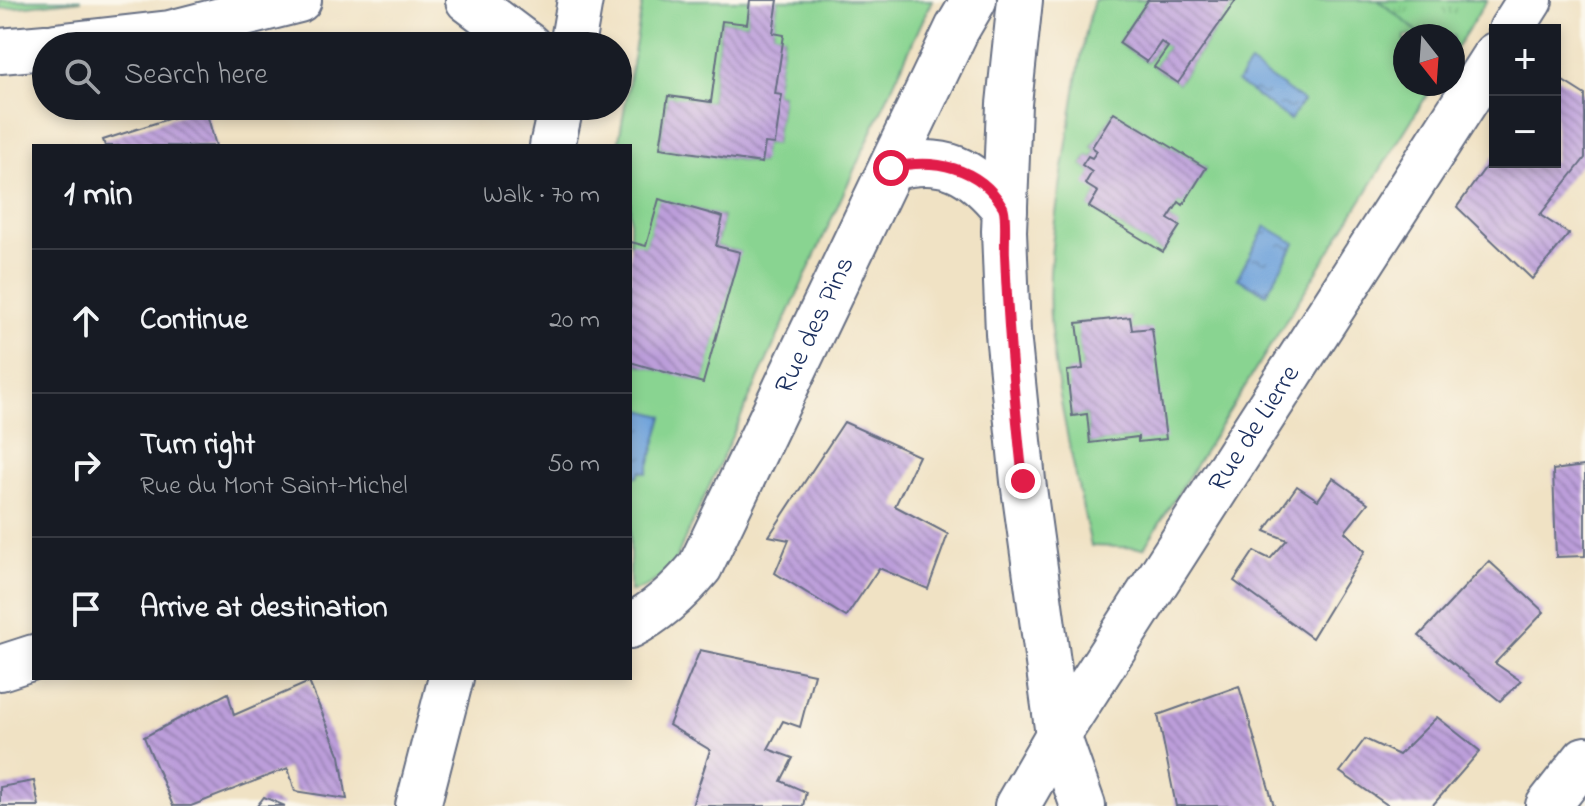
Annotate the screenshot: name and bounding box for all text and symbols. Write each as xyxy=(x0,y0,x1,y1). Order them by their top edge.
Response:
north arrow xyxy=(1393,24,1465,96)
map controls xyxy=(1489,24,1561,168)
button: + xyxy=(1489,24,1561,96)
search box xyxy=(32,32,632,120)
icon: search xyxy=(60,54,104,98)
text: Search here xyxy=(124,54,268,98)
button: − xyxy=(1489,96,1561,168)
route start xyxy=(873,150,909,186)
text: 1 min xyxy=(64,171,133,221)
text: Walk · 70 m xyxy=(483,177,600,215)
street label: Rue des Pins xyxy=(765,250,866,401)
icon: ahead xyxy=(64,299,108,343)
text: Continue xyxy=(140,299,248,343)
text: 20 m xyxy=(549,302,600,340)
street label: Rue de Lierre xyxy=(1199,357,1311,501)
text: Turn right xyxy=(140,424,255,468)
icon: right xyxy=(64,443,108,487)
text: 50 m xyxy=(547,446,600,484)
route end xyxy=(1005,463,1041,499)
text: Rue du Mont Saint-Michel xyxy=(140,468,408,506)
icon: arrive xyxy=(64,587,108,631)
text: Arrive at destination xyxy=(140,587,388,631)

